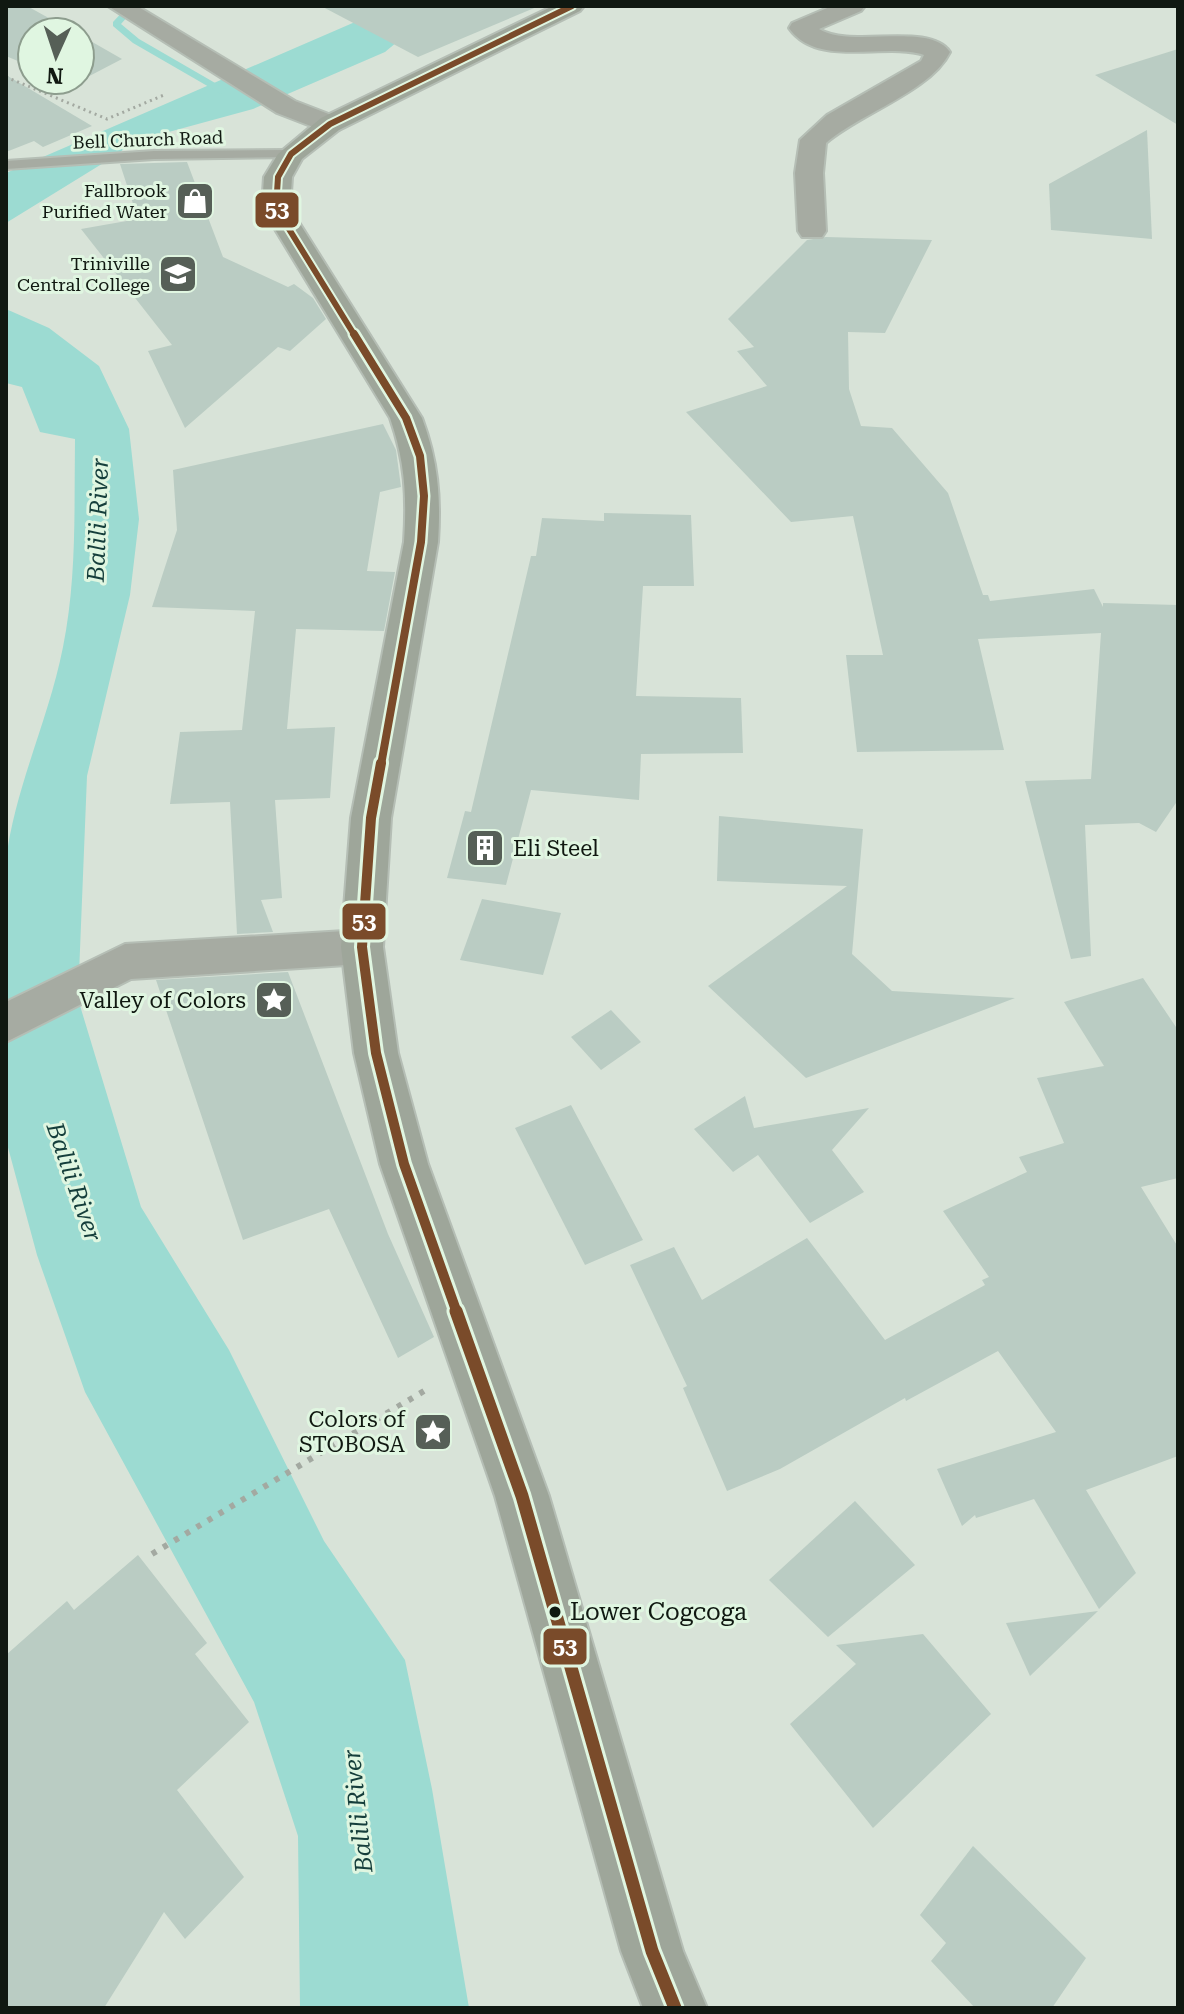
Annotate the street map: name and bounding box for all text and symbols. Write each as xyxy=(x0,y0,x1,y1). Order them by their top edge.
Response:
north arrow xyxy=(16,16,96,96)
text: N xyxy=(46,63,64,88)
street label: Bell Church Road xyxy=(72,126,224,153)
place label: Fallbrook Purified Water xyxy=(42,180,167,222)
shop icon: Fallbrook Purified Water xyxy=(174,180,216,222)
line badge: 53 xyxy=(254,191,300,229)
text: 53 xyxy=(265,197,289,222)
place label: Triniville Central College xyxy=(17,253,150,295)
school or university icon: Triniville Central College xyxy=(157,253,199,295)
water label: Balili River xyxy=(82,457,114,584)
building icon: Eli Steel xyxy=(464,827,506,869)
place label: Eli Steel xyxy=(513,836,599,861)
line badge: 53 xyxy=(341,902,387,941)
text: 53 xyxy=(352,909,376,934)
place icon: Valley of Colors xyxy=(253,979,295,1021)
place label: Valley of Colors xyxy=(80,988,246,1013)
water label: Balili River xyxy=(40,1118,107,1245)
place label: Colors of STOBOSA xyxy=(299,1407,406,1457)
place icon: Colors of STOBOSA xyxy=(412,1411,454,1453)
place label: Lower Cogcoga xyxy=(570,1598,747,1626)
marker: Lower Cogcoga xyxy=(547,1604,563,1620)
line badge: 53 xyxy=(542,1627,588,1666)
text: 53 xyxy=(553,1634,577,1659)
water label: Balili River xyxy=(338,1748,379,1875)

